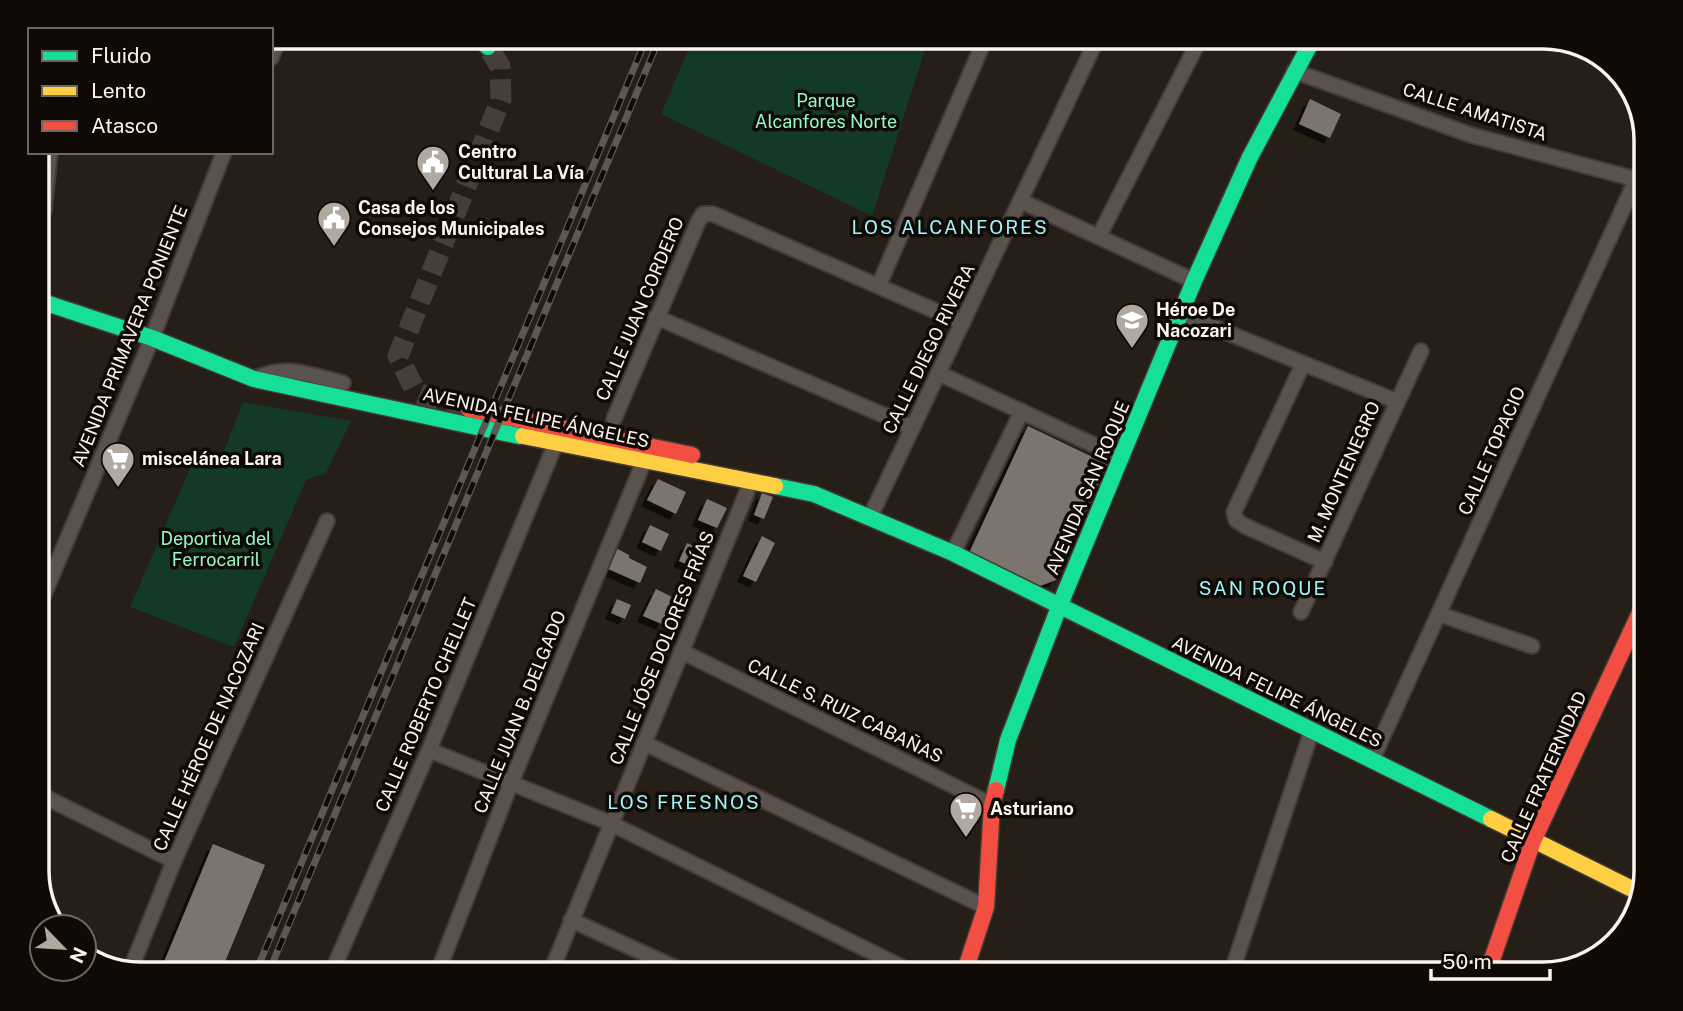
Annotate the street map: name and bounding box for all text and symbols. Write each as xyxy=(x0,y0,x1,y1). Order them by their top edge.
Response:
legend xyxy=(28,28,273,154)
text: Fluido xyxy=(91,43,151,68)
text: Lento xyxy=(91,78,146,103)
street label: CALLE AMATISTA xyxy=(1400,78,1550,145)
park label: Parque Alcanfores Norte xyxy=(755,90,897,132)
text: Atasco xyxy=(91,113,158,138)
place label: Centro Cultural La Vía xyxy=(458,141,584,183)
public building icon: Centro Cultural La Vía xyxy=(414,143,452,192)
place label: Casa de los Consejos Municipales xyxy=(358,197,544,239)
public building icon: Casa de los Consejos Municipales xyxy=(315,199,353,248)
street label: AVENIDA PRIMAVERA PONIENTE xyxy=(67,202,192,470)
street label: CALLE JUAN CORDERO xyxy=(591,214,688,404)
district label: LOS ALCANFORES xyxy=(851,216,1049,238)
street label: CALLE DIEGO RIVERA xyxy=(878,260,979,437)
place label: Héroe De Nacozari xyxy=(1156,299,1235,341)
school or university icon: Héroe De Nacozari xyxy=(1113,301,1151,350)
street label: AVENIDA FELIPE ÁNGELES xyxy=(421,382,651,452)
street label: CALLE TOPACIO xyxy=(1454,383,1529,518)
street label: AVENIDA SAN ROQUE xyxy=(1041,398,1134,578)
street label: M. MONTENEGRO xyxy=(1303,398,1384,546)
supermarket icon: miscelánea Lara xyxy=(99,440,137,489)
place label: miscelánea Lara xyxy=(142,448,282,469)
street label: CALLE JÓSE DOLORES FRÍAS xyxy=(604,527,718,768)
park label: Deportiva del Ferrocarril xyxy=(160,528,272,570)
district label: SAN ROQUE xyxy=(1199,577,1327,599)
street label: CALLE ROBERTO CHELLET xyxy=(371,594,480,815)
street label: CALLE JUAN B. DELGADO xyxy=(469,607,570,816)
street label: CALLE HÉROE DE NACOZARI xyxy=(148,619,268,854)
street label: AVENIDA FELIPE ÁNGELES xyxy=(1169,631,1386,752)
street label: CALLE S. RUIZ CABAÑAS xyxy=(744,653,947,767)
street label: CALLE FRATERNIDAD xyxy=(1496,688,1591,866)
supermarket icon: Asturiano xyxy=(947,790,985,839)
district label: LOS FRESNOS xyxy=(607,791,761,813)
place label: Asturiano xyxy=(990,798,1074,819)
north arrow xyxy=(28,913,98,983)
scale bar xyxy=(1431,937,1550,981)
text: N xyxy=(65,944,92,967)
text: 50 m xyxy=(1442,949,1492,974)

